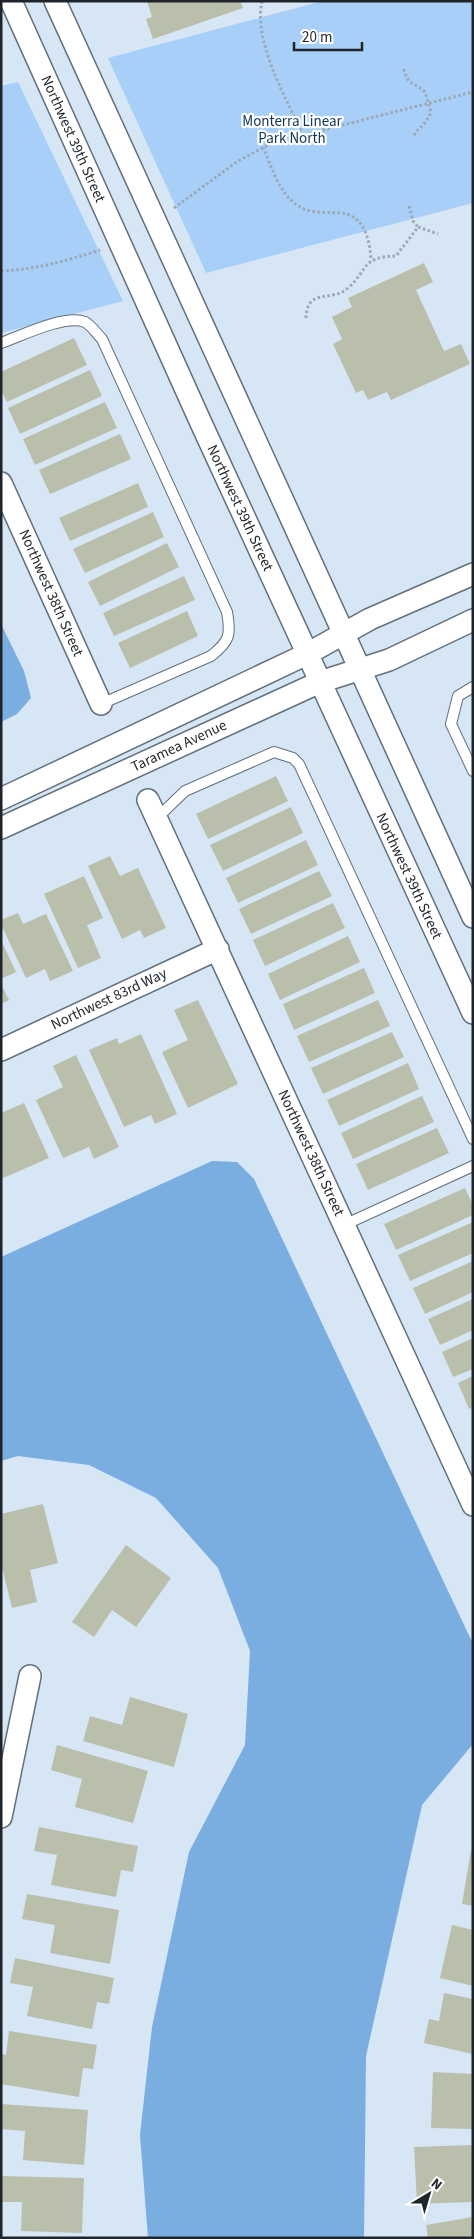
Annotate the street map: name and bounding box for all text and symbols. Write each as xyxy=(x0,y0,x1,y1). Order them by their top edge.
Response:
scale bar xyxy=(294,20,362,52)
text: 20 m xyxy=(302,27,332,48)
street label: Northwest 39th Street xyxy=(36,72,110,206)
park label: Monterra Linear Park North xyxy=(242,111,342,149)
street label: Northwest 39th Street xyxy=(201,441,279,575)
street label: Northwest 38th Street xyxy=(14,526,88,660)
street label: Taramea Avenue xyxy=(128,715,230,777)
street label: Northwest 39th Street xyxy=(370,809,448,943)
street label: Northwest 83rd Way xyxy=(48,963,170,1035)
street label: Northwest 38th Street xyxy=(272,1086,350,1220)
north arrow xyxy=(404,2169,454,2219)
text: N xyxy=(427,2174,446,2195)

